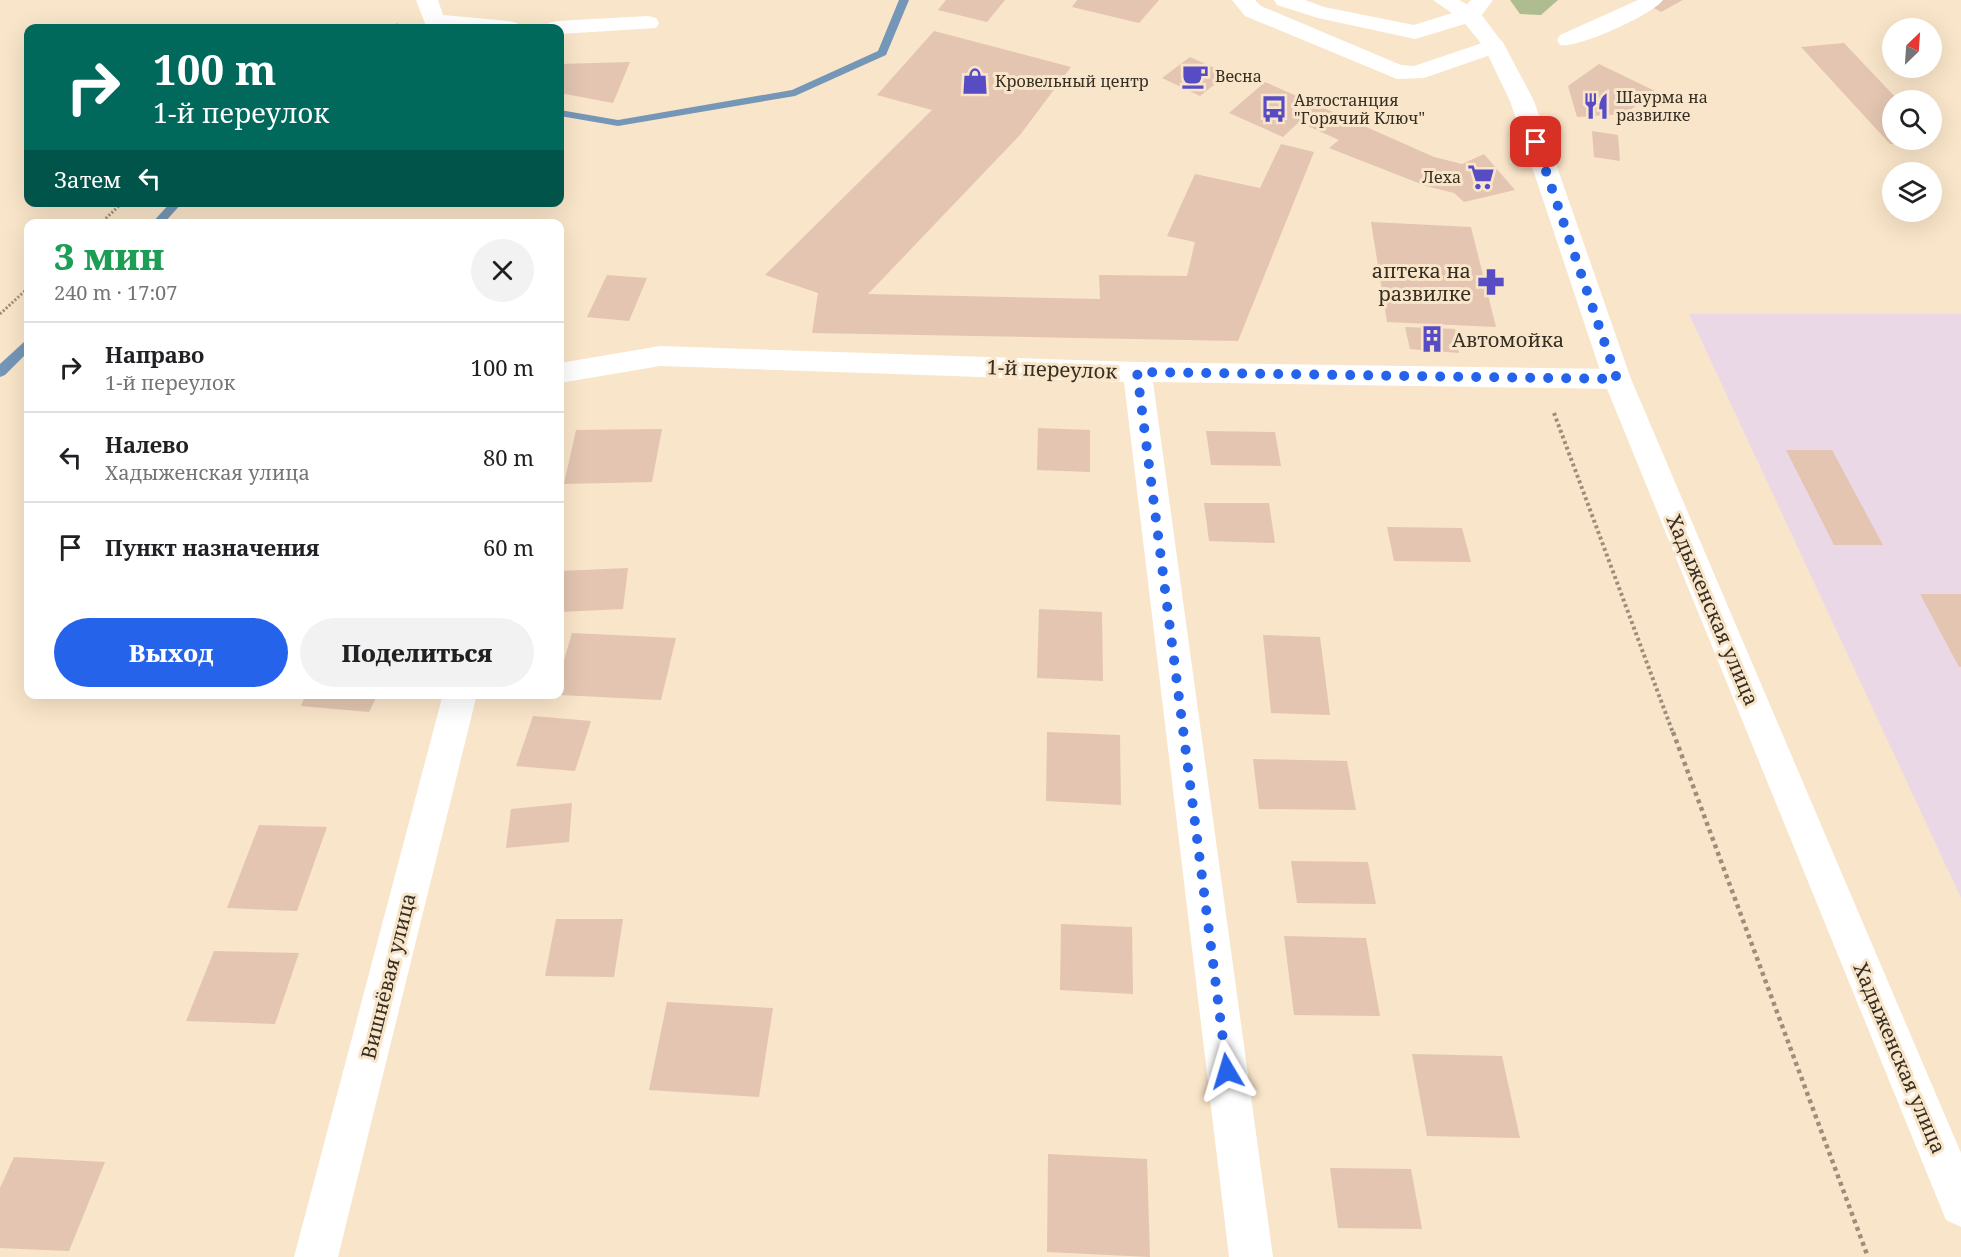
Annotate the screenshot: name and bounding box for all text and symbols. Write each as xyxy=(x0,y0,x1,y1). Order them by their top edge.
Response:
north arrow xyxy=(1882,18,1942,78)
map controls xyxy=(1882,18,1942,222)
text: 100 m xyxy=(153,40,277,97)
icon: right xyxy=(54,48,132,126)
cafe icon: Весна xyxy=(1180,61,1210,91)
place label: Весна xyxy=(1215,65,1262,87)
shop icon: Кровельный центр xyxy=(960,66,990,96)
place label: Кровельный центр xyxy=(995,70,1149,92)
place label: Шаурма на развилке xyxy=(1616,86,1708,126)
place label: Автостанция "Горячий Ключ" xyxy=(1294,89,1425,129)
button: search xyxy=(1882,90,1942,150)
restaurant icon: Шаурма на развилке xyxy=(1581,91,1611,121)
text: 1-й переулок xyxy=(153,94,329,131)
bus stop icon: Автостанция "Горячий Ключ" xyxy=(1259,94,1289,124)
pin xyxy=(1510,116,1561,167)
icon: arrive xyxy=(1519,125,1552,158)
icon: left xyxy=(133,162,166,195)
supermarket icon: Леха xyxy=(1466,162,1496,192)
button: layers xyxy=(1882,162,1942,222)
text: Затем xyxy=(54,164,121,194)
place label: Леха xyxy=(1422,166,1461,188)
text: 3 мин xyxy=(54,232,164,281)
button: close xyxy=(471,239,534,302)
place label: аптека на развилке xyxy=(1372,257,1471,307)
pharmacy icon: аптека на развилке xyxy=(1476,267,1506,297)
text: 240 m · 17:07 xyxy=(54,279,177,306)
building icon: Автомойка xyxy=(1417,324,1447,354)
place label: Автомойка xyxy=(1452,326,1564,353)
text: Направо xyxy=(105,339,204,369)
icon: right xyxy=(54,351,87,384)
text: 100 m xyxy=(471,352,534,382)
street label: 1-й переулок xyxy=(986,353,1118,385)
text: 1-й переулок xyxy=(105,369,235,396)
text: Налево xyxy=(105,429,189,459)
icon: left xyxy=(54,441,87,474)
text: 80 m xyxy=(483,442,534,472)
text: Хадыженская улица xyxy=(105,459,310,486)
street label: Хадыженская улица xyxy=(1661,510,1765,710)
icon: arrive xyxy=(54,531,87,564)
text: Пункт назначения xyxy=(105,532,319,562)
text: 60 m xyxy=(483,532,534,562)
button: Выход xyxy=(54,618,288,687)
button: Поделиться xyxy=(300,618,534,687)
street label: Вишнёвая улица xyxy=(354,890,422,1062)
street label: Хадыженская улица xyxy=(1848,958,1952,1158)
position arrow xyxy=(1195,1039,1259,1103)

